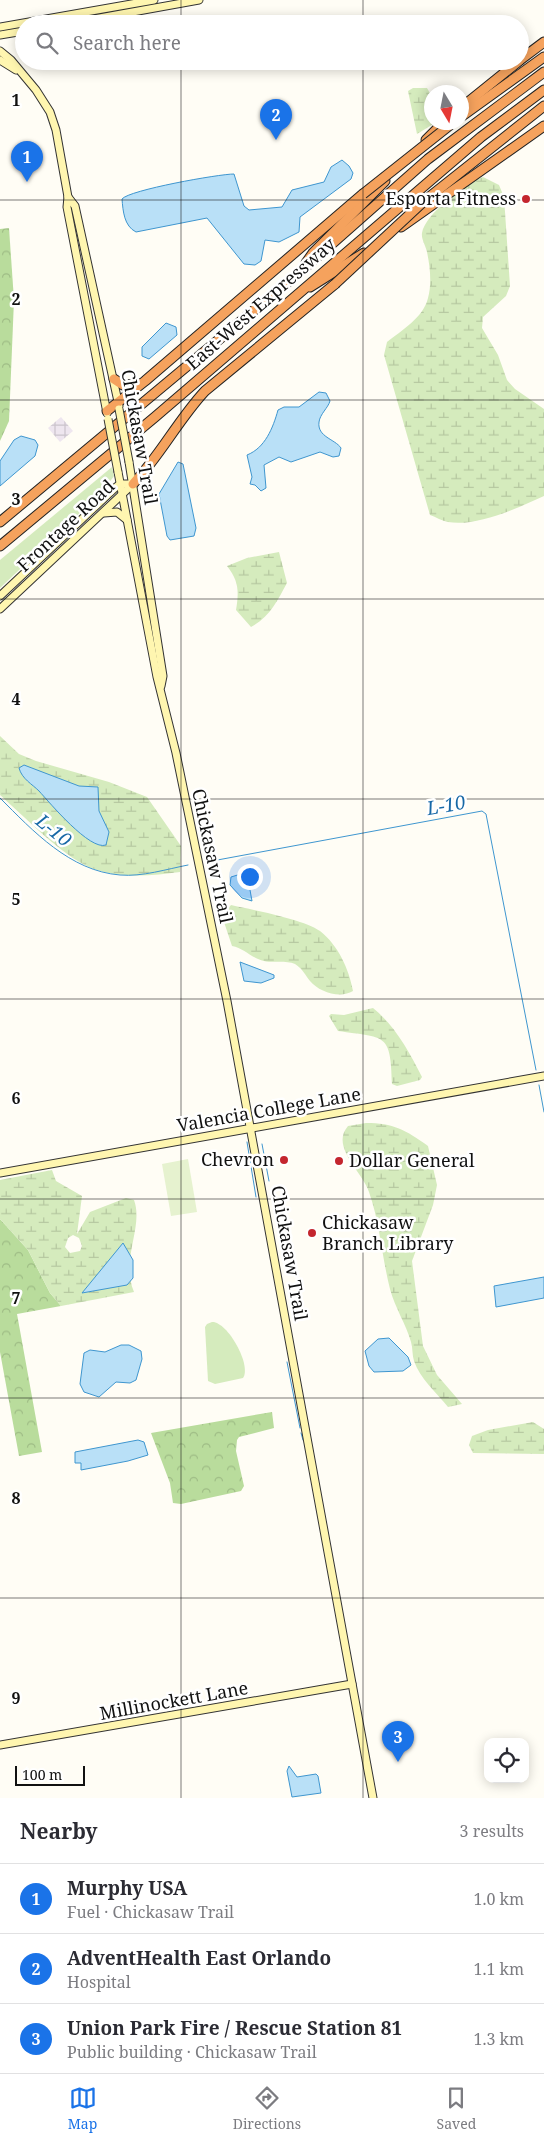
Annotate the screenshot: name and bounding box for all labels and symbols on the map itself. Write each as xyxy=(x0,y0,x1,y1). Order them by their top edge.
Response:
north arrow xyxy=(424,85,469,130)
text: 1 xyxy=(11,89,21,111)
pin: 2 xyxy=(260,99,292,140)
pin: 1 xyxy=(11,141,43,182)
place label: Esporta Fitness xyxy=(385,186,516,210)
marker: Esporta Fitness xyxy=(520,193,532,205)
street label: East-West Expressway xyxy=(181,231,341,375)
text: 2 xyxy=(11,288,21,310)
street label: Chickasaw Trail xyxy=(116,367,164,507)
street label: Frontage Road xyxy=(11,474,119,577)
text: 3 xyxy=(11,488,21,510)
text: 4 xyxy=(11,688,21,710)
street label: Chickasaw Trail xyxy=(187,786,239,926)
water label: L-10 xyxy=(424,789,468,821)
water label: L-10 xyxy=(30,807,78,853)
your location xyxy=(237,864,263,890)
text: 5 xyxy=(11,888,21,910)
street label: Valencia College Lane xyxy=(175,1081,363,1137)
text: 6 xyxy=(11,1087,21,1109)
place label: Chevron xyxy=(201,1147,274,1171)
place label: Dollar General xyxy=(349,1148,475,1172)
marker: Chevron xyxy=(278,1154,290,1166)
marker: Dollar General xyxy=(333,1155,345,1167)
street label: Chickasaw Trail xyxy=(266,1183,314,1323)
place label: Chickasaw Branch Library xyxy=(322,1210,454,1255)
marker: Chickasaw Branch Library xyxy=(306,1227,318,1239)
text: 7 xyxy=(11,1287,21,1309)
text: 8 xyxy=(11,1487,21,1509)
street label: Millinockett Lane xyxy=(98,1675,250,1725)
text: 9 xyxy=(11,1687,21,1709)
pin: 3 xyxy=(382,1721,414,1762)
scale bar xyxy=(15,1763,85,1786)

